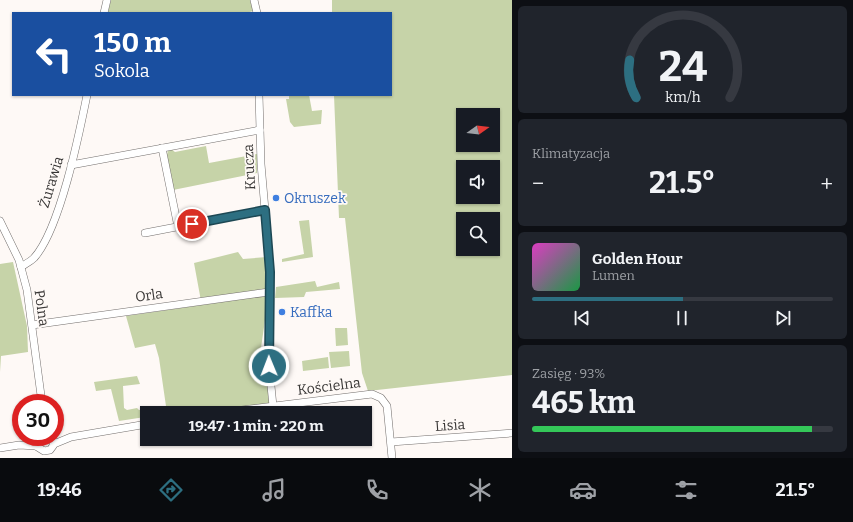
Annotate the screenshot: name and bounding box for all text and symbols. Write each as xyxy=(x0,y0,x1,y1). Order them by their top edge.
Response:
text: 150 m xyxy=(94,26,171,59)
icon: left xyxy=(28,28,80,80)
text: 24 xyxy=(658,41,707,91)
text: Sokola xyxy=(94,60,150,82)
text: km/h xyxy=(665,88,700,105)
north arrow xyxy=(456,108,500,152)
map controls xyxy=(456,108,500,256)
street label: Krucza xyxy=(240,143,259,190)
text: Klimatyzacja xyxy=(532,146,610,161)
street label: Żurawia xyxy=(36,154,67,210)
button: sound xyxy=(456,160,500,204)
text: 21.5° xyxy=(649,165,715,201)
text: − xyxy=(532,170,544,197)
text: + xyxy=(820,170,833,197)
place label: Okruszek xyxy=(284,190,346,207)
marker: Okruszek xyxy=(271,193,281,203)
pin xyxy=(175,207,209,241)
button: search xyxy=(456,212,500,256)
icon: arrive xyxy=(181,213,203,235)
text: Golden Hour xyxy=(592,250,683,268)
text: Lumen xyxy=(592,268,635,283)
street label: Orla xyxy=(134,285,164,306)
street label: Polna xyxy=(31,289,53,328)
place label: Kaffka xyxy=(290,304,333,321)
marker: Kaffka xyxy=(277,307,287,317)
icon: previous xyxy=(571,307,593,329)
icon: pause xyxy=(671,307,693,329)
icon: next xyxy=(772,307,794,329)
position arrow xyxy=(248,345,290,387)
text: Zasięg · 93% xyxy=(532,366,605,381)
street label: Kościelna xyxy=(296,374,362,399)
text: 465 km xyxy=(532,385,635,421)
speed limit sign: 30 xyxy=(12,394,64,446)
street label: Lisia xyxy=(434,416,466,435)
text: 19:47 · 1 min · 220 m xyxy=(188,417,324,435)
icon: directions xyxy=(157,476,185,504)
icon: music xyxy=(260,476,288,504)
icon: phone xyxy=(363,476,391,504)
icon: climate xyxy=(466,476,494,504)
icon: car xyxy=(569,476,597,504)
icon: filters xyxy=(672,476,700,504)
text: 19:46 xyxy=(38,479,82,501)
text: 21.5° xyxy=(776,479,815,501)

